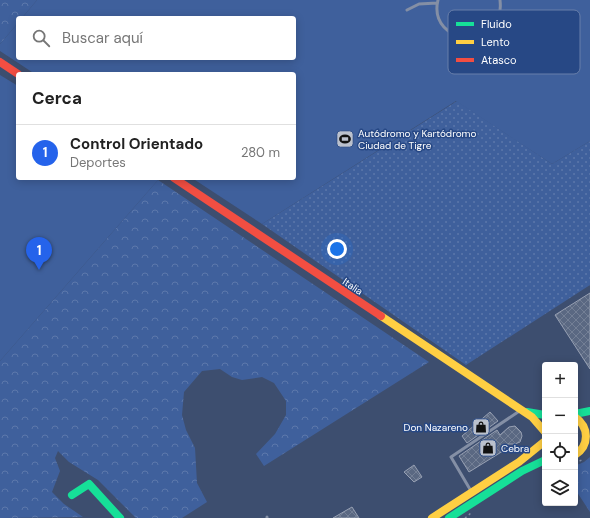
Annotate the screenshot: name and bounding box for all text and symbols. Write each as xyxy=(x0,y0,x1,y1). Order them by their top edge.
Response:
legend xyxy=(448,10,580,74)
search box xyxy=(16,16,296,60)
text: Fluido xyxy=(481,17,512,31)
icon: search xyxy=(30,27,52,49)
text: Buscar aquí xyxy=(62,28,143,48)
text: Lento xyxy=(481,35,510,49)
text: Atasco xyxy=(481,53,516,67)
text: Cerca xyxy=(32,87,82,109)
place label: Autódromo y Kartódromo Ciudad de Tigre xyxy=(358,127,476,152)
sports icon: Autódromo y Kartódromo Ciudad de Tigre xyxy=(335,129,355,149)
text: Control Orientado xyxy=(70,134,203,154)
text: 1 xyxy=(43,144,47,161)
text: 280 m xyxy=(241,144,280,161)
text: Deportes xyxy=(70,154,126,171)
pin: 1 xyxy=(26,237,52,270)
your location xyxy=(327,239,347,259)
street label: Italia xyxy=(340,275,365,298)
map controls xyxy=(542,362,578,506)
button: + xyxy=(542,362,578,398)
button: − xyxy=(542,398,578,434)
shop icon: Don Nazareno xyxy=(471,417,491,437)
place label: Don Nazareno xyxy=(404,421,468,434)
button: locate xyxy=(542,434,578,470)
shop icon: Cebra xyxy=(478,438,498,458)
place label: Cebra xyxy=(501,442,529,455)
button: layers xyxy=(542,470,578,506)

